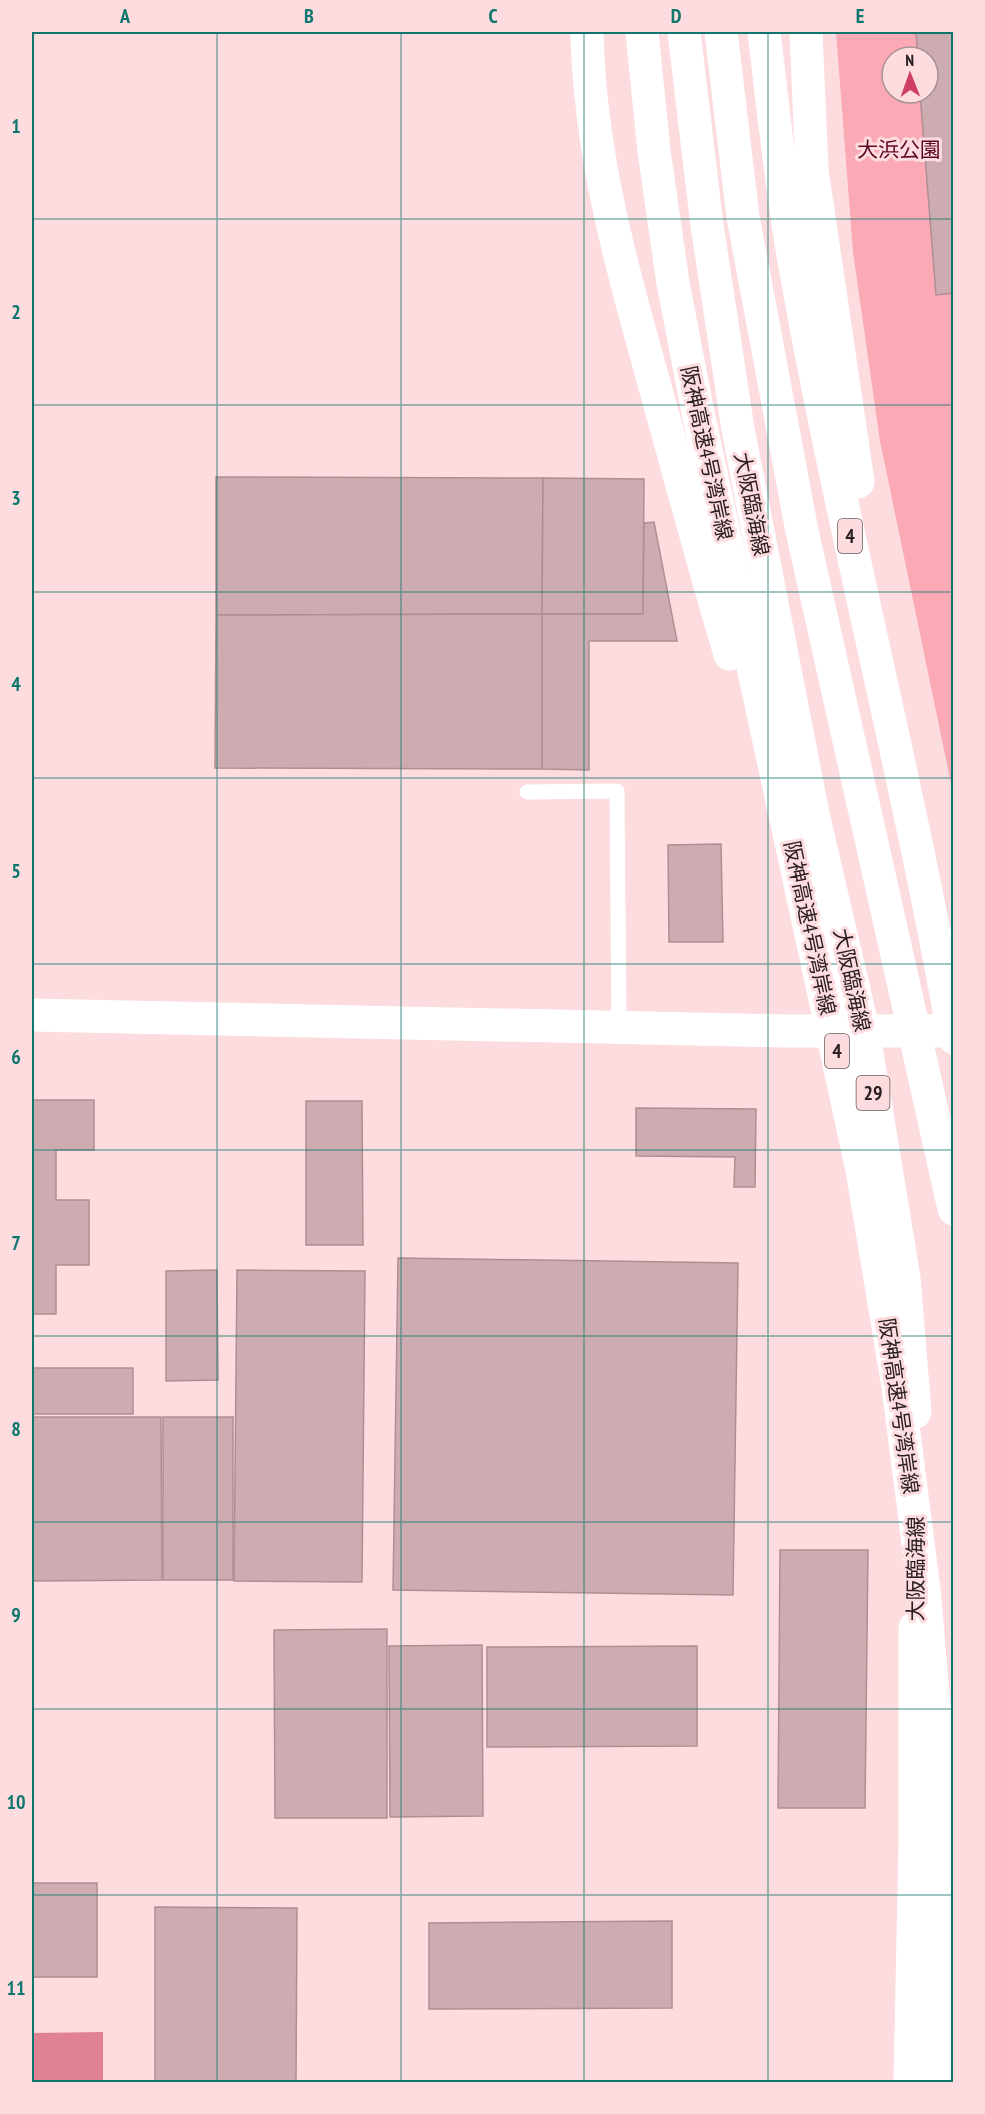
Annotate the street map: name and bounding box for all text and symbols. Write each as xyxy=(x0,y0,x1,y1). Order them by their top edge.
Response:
text: A xyxy=(119,3,131,29)
text: B xyxy=(304,3,314,29)
text: C xyxy=(488,3,498,29)
text: D xyxy=(671,3,682,29)
text: E xyxy=(856,3,864,29)
north arrow xyxy=(880,45,940,105)
text: N xyxy=(905,50,914,70)
text: 1 xyxy=(11,113,21,139)
park label: 大浜公園 xyxy=(857,136,941,163)
text: 2 xyxy=(11,299,21,325)
street label: 阪神高速4号湾岸線 xyxy=(675,363,739,543)
street label: 大阪臨海線 xyxy=(729,450,775,558)
text: 3 xyxy=(11,485,21,511)
road number: 4 xyxy=(838,519,862,553)
text: 4 xyxy=(11,671,21,697)
street label: 阪神高速4号湾岸線 xyxy=(778,838,842,1018)
text: 5 xyxy=(11,858,21,884)
street label: 大阪臨海線 xyxy=(828,926,876,1034)
road number: 4 xyxy=(825,1034,849,1068)
text: 6 xyxy=(11,1044,21,1070)
road number: 29 xyxy=(856,1076,890,1110)
text: 7 xyxy=(11,1230,21,1256)
street label: 阪神高速4号湾岸線 xyxy=(873,1316,925,1496)
text: 8 xyxy=(11,1416,21,1442)
street label: 大阪臨海線 xyxy=(902,1517,929,1622)
text: 9 xyxy=(11,1602,21,1628)
text: 10 xyxy=(6,1789,26,1815)
text: 11 xyxy=(6,1975,26,2001)

